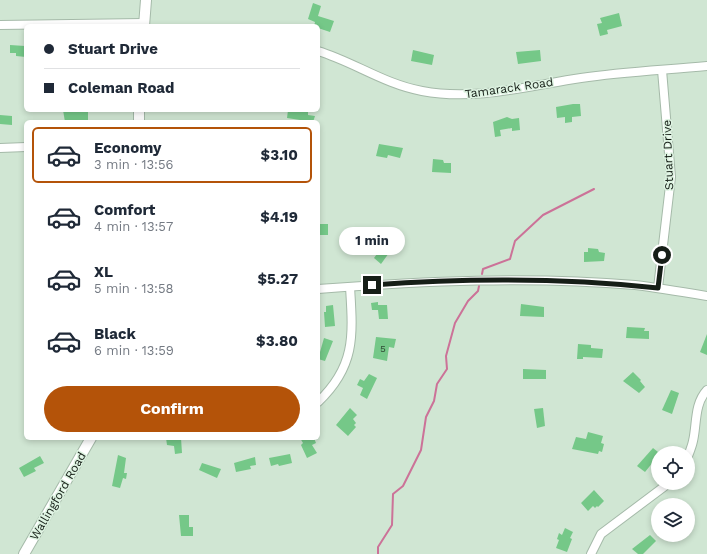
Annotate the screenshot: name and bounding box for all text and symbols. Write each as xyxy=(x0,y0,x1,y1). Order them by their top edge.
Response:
text: Stuart Drive xyxy=(68,40,158,58)
street label: Tamarack Road xyxy=(464,75,554,101)
text: Coleman Road xyxy=(68,79,174,97)
street label: Stuart Drive xyxy=(660,119,676,190)
icon: car xyxy=(46,137,82,173)
text: Economy xyxy=(94,139,161,157)
text: $3.10 xyxy=(261,146,298,164)
text: 3 min · 13:56 xyxy=(94,157,173,172)
icon: car xyxy=(46,199,82,235)
text: Comfort xyxy=(94,201,155,219)
text: $4.19 xyxy=(260,208,298,226)
text: 4 min · 13:57 xyxy=(94,219,173,234)
callout: 1 min xyxy=(339,227,405,255)
text: 1 min xyxy=(355,233,389,248)
route start xyxy=(653,246,671,264)
icon: car xyxy=(46,261,82,297)
text: XL xyxy=(94,263,113,281)
text: $5.27 xyxy=(258,270,298,288)
route end xyxy=(363,276,381,294)
text: 5 min · 13:58 xyxy=(94,281,174,296)
icon: car xyxy=(46,323,82,359)
text: Black xyxy=(94,325,136,343)
text: $3.80 xyxy=(256,332,298,350)
text: 6 min · 13:59 xyxy=(94,343,174,358)
house number: 5 xyxy=(380,343,386,354)
button: Confirm xyxy=(44,386,300,432)
map controls xyxy=(651,446,695,542)
button: locate xyxy=(651,446,695,490)
street label: Wallingford Road xyxy=(27,449,89,543)
button: layers xyxy=(651,498,695,542)

